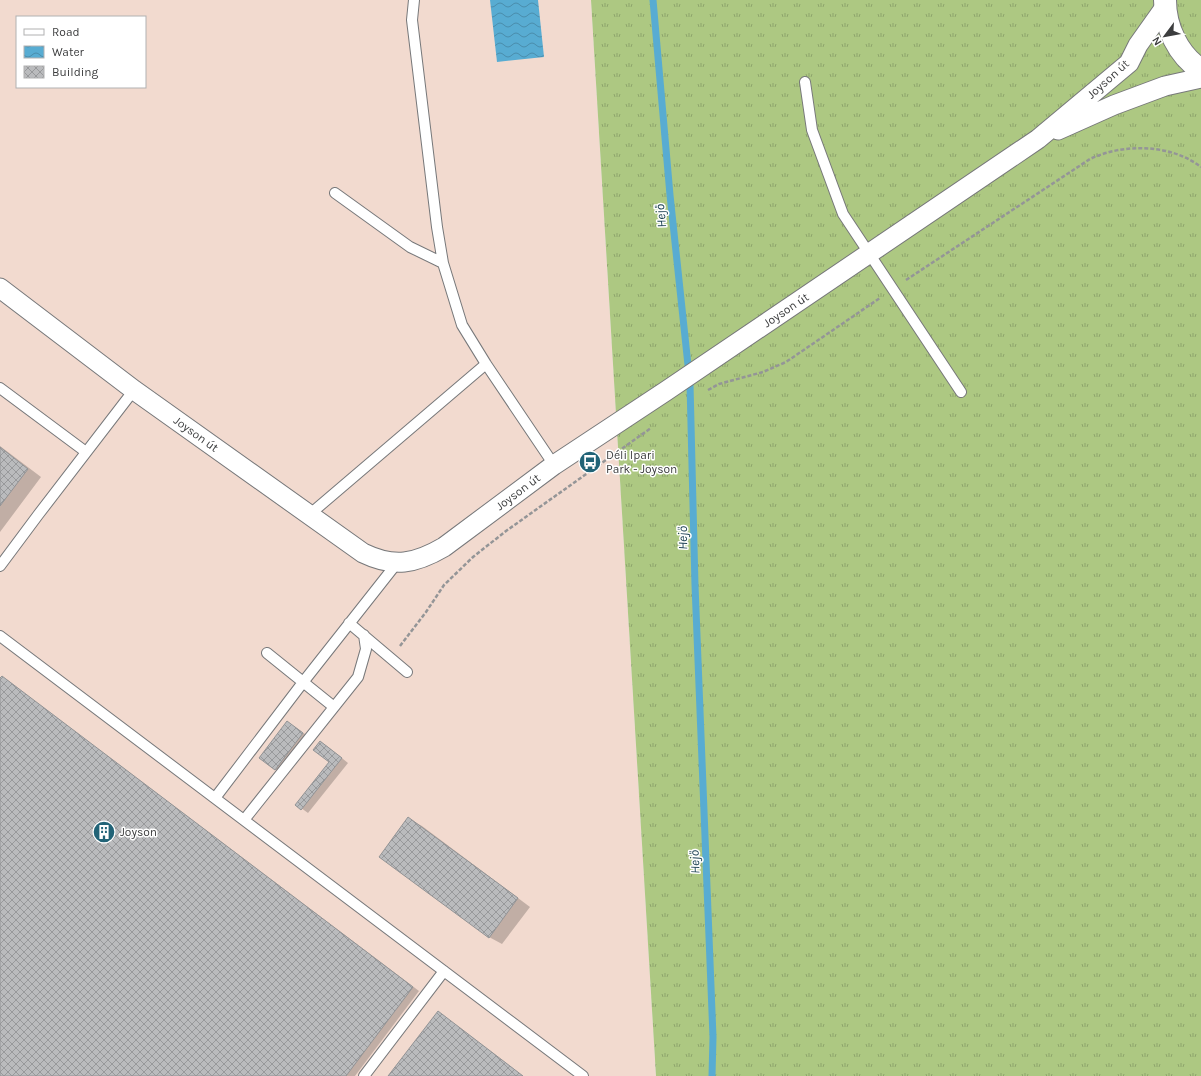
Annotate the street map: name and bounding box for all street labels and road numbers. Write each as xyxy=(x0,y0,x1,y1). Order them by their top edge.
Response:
street label: Joyson út xyxy=(1084,56,1132,102)
street label: Joyson út xyxy=(761,289,812,330)
street label: Joyson út xyxy=(171,413,221,455)
street label: Joyson út xyxy=(493,471,543,513)

